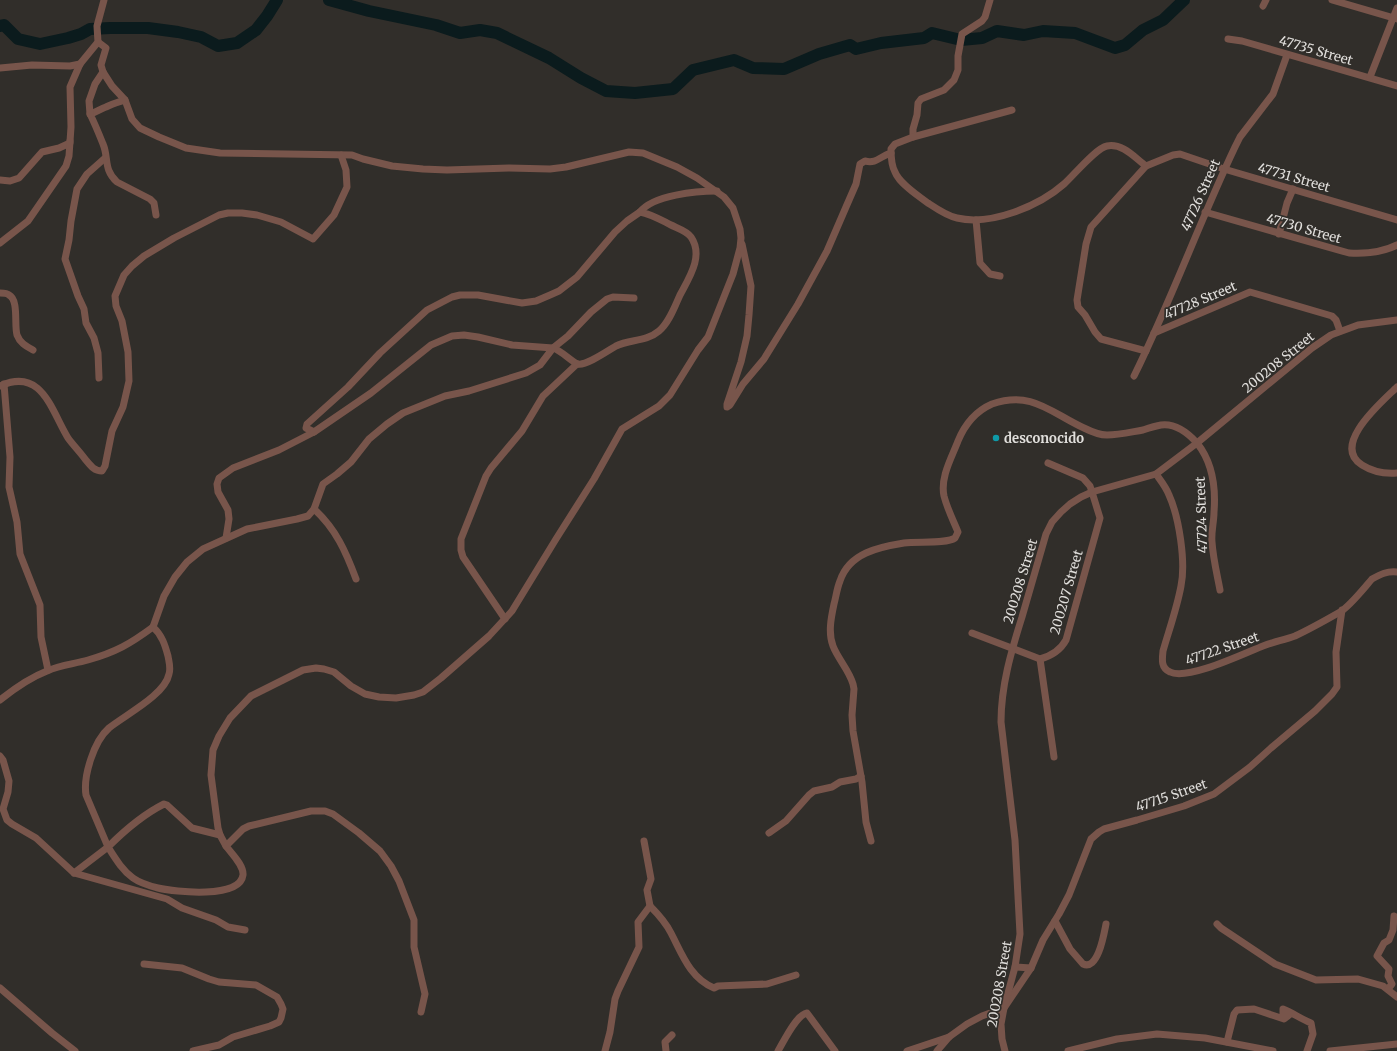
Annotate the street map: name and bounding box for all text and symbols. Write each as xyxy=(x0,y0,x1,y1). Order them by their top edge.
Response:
street label: 47735 Street xyxy=(1277,32,1355,69)
street label: 47726 Street xyxy=(1177,157,1224,234)
street label: 47731 Street xyxy=(1256,159,1332,196)
street label: 47730 Street xyxy=(1264,210,1343,247)
street label: 47728 Street xyxy=(1162,278,1239,323)
street label: 200208 Street xyxy=(1239,328,1318,397)
place label: desconocido xyxy=(1004,430,1084,447)
marker: desconocido xyxy=(991,433,1001,443)
street label: 47724 Street xyxy=(1192,476,1211,554)
street label: 200208 Street xyxy=(1000,537,1041,626)
street label: 200207 Street xyxy=(1046,548,1087,636)
street label: 47722 Street xyxy=(1183,628,1261,669)
street label: 47715 Street xyxy=(1133,775,1209,816)
street label: 200208 Street xyxy=(984,939,1015,1029)

